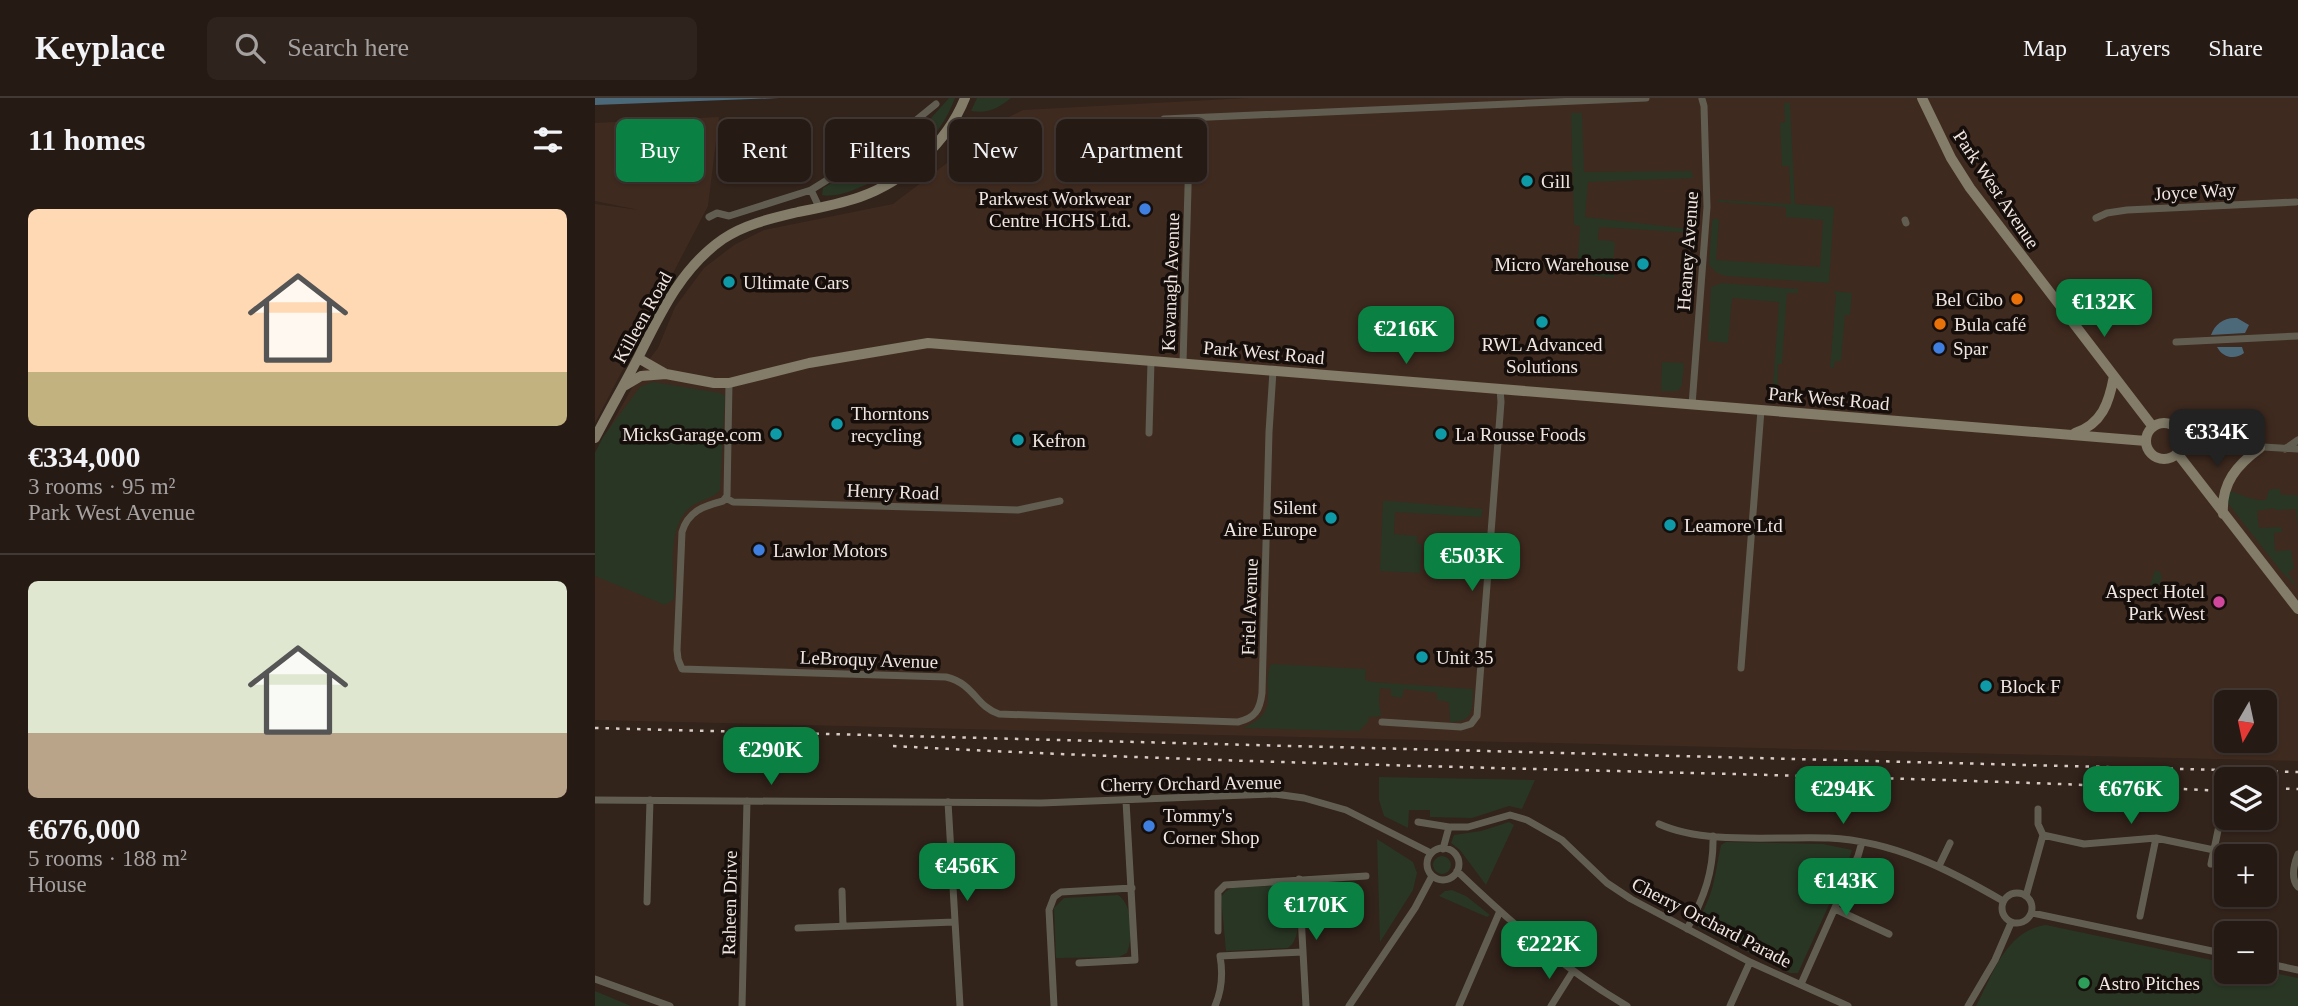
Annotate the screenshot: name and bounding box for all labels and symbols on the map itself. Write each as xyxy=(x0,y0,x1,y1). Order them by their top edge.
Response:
street label: Park West Avenue xyxy=(1949,126,2044,252)
place label: Gill xyxy=(1541,171,1571,192)
marker: Gill xyxy=(1519,173,1535,189)
street label: Joyce Way xyxy=(2154,179,2237,204)
place label: Parkwest Workwear Centre HCHS Ltd. xyxy=(978,188,1132,231)
street label: Heaney Avenue xyxy=(1673,191,1702,311)
marker: Parkwest Workwear Centre HCHS Ltd. xyxy=(1137,201,1153,217)
street label: Kavanagh Avenue xyxy=(1158,212,1183,352)
place label: Micro Warehouse xyxy=(1494,254,1629,275)
marker: Micro Warehouse xyxy=(1635,256,1651,272)
street label: Killeen Road xyxy=(609,268,676,366)
place label: Ultimate Cars xyxy=(743,272,849,293)
marker: Ultimate Cars xyxy=(721,274,737,290)
pin: €132K xyxy=(2055,280,2153,339)
place label: Bel Cibo xyxy=(1935,289,2003,310)
marker: Bel Cibo xyxy=(2009,291,2025,307)
pin: €216K xyxy=(1357,306,1455,366)
marker: RWL Advanced Solutions xyxy=(1534,314,1550,330)
place label: Bula café xyxy=(1954,314,2026,335)
marker: Bula café xyxy=(1932,316,1948,332)
place label: RWL Advanced Solutions xyxy=(1481,334,1603,377)
street label: Park West Road xyxy=(1202,337,1326,368)
place label: Spar xyxy=(1953,338,1989,359)
marker: Spar xyxy=(1931,340,1947,356)
street label: Park West Road xyxy=(1767,383,1891,414)
place label: Thorntons recycling xyxy=(851,403,929,446)
pin: €334K xyxy=(2168,410,2266,469)
marker: Thorntons recycling xyxy=(829,416,845,432)
place label: MicksGarage.com xyxy=(622,424,762,445)
place label: La Rousse Foods xyxy=(1455,424,1586,445)
marker: MicksGarage.com xyxy=(768,426,784,442)
marker: La Rousse Foods xyxy=(1433,426,1449,442)
place label: Kefron xyxy=(1032,430,1086,451)
marker: Kefron xyxy=(1010,432,1026,448)
street label: Henry Road xyxy=(846,479,940,504)
place label: Silent Aire Europe xyxy=(1224,497,1318,540)
marker: Silent Aire Europe xyxy=(1323,510,1339,526)
place label: Leamore Ltd xyxy=(1684,515,1783,536)
marker: Leamore Ltd xyxy=(1662,517,1678,533)
pin: €503K xyxy=(1423,533,1521,593)
place label: Lawlor Motors xyxy=(773,540,888,561)
marker: Lawlor Motors xyxy=(751,542,767,558)
street label: Friel Avenue xyxy=(1237,558,1262,656)
place label: Aspect Hotel Park West xyxy=(2105,581,2206,624)
marker: Aspect Hotel Park West xyxy=(2211,594,2227,610)
street label: LeBroquy Avenue xyxy=(799,647,939,672)
place label: Unit 35 xyxy=(1436,647,1494,668)
marker: Unit 35 xyxy=(1414,649,1430,665)
place label: Block F xyxy=(2000,676,2061,697)
marker: Block F xyxy=(1978,678,1994,694)
north arrow xyxy=(2214,690,2277,752)
pin: €290K xyxy=(722,728,820,787)
pin: €294K xyxy=(1794,766,1892,826)
pin: €676K xyxy=(2082,766,2180,826)
street label: Cherry Orchard Avenue xyxy=(1100,771,1282,796)
place label: Tommy's Corner Shop xyxy=(1163,805,1260,848)
marker: Tommy's Corner Shop xyxy=(1141,818,1157,834)
pin: €456K xyxy=(918,844,1016,903)
street label: Raheen Drive xyxy=(718,850,741,956)
pin: €143K xyxy=(1797,858,1895,918)
street label: Cherry Orchard Parade xyxy=(1629,873,1795,972)
pin: €170K xyxy=(1267,882,1365,942)
pin: €222K xyxy=(1500,922,1598,981)
place label: Astro Pitches xyxy=(2098,973,2200,994)
marker: Astro Pitches xyxy=(2076,975,2092,991)

